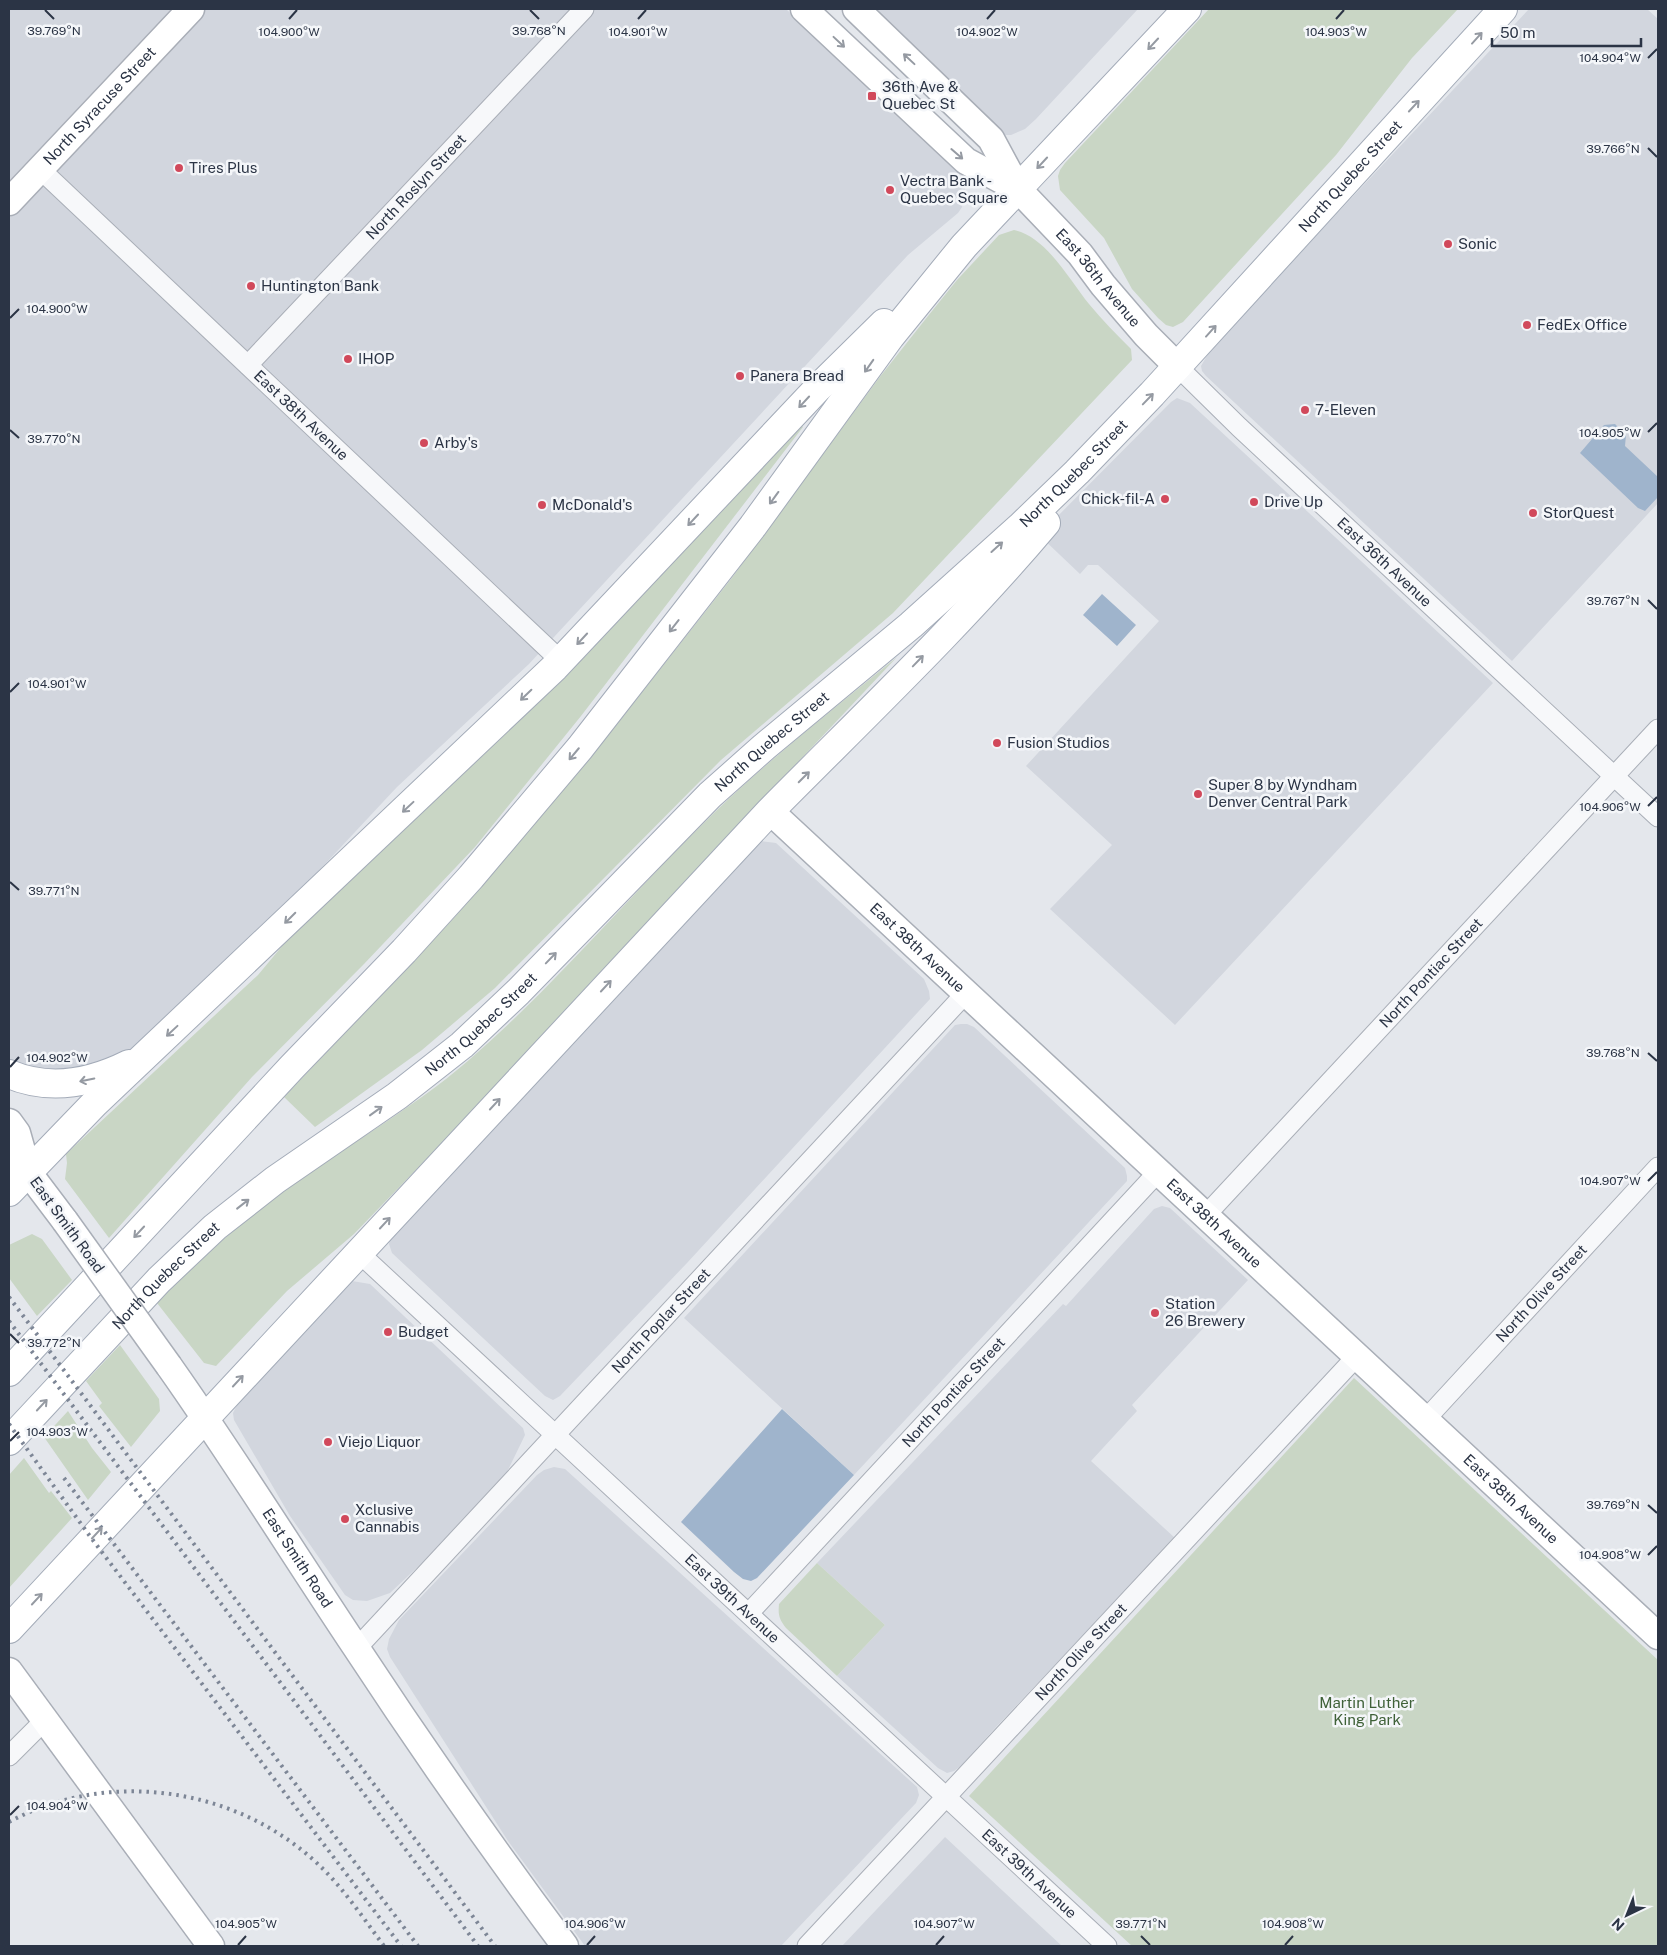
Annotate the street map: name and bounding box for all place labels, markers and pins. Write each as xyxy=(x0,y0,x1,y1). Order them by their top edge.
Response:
place label: 36th Ave & Quebec St xyxy=(882,78,959,112)
marker: 36th Ave & Quebec St xyxy=(866,90,878,102)
place label: Tires Plus xyxy=(189,159,257,176)
marker: Tires Plus xyxy=(173,162,185,174)
place label: Vectra Bank - Quebec Square xyxy=(900,172,1008,206)
marker: Vectra Bank - Quebec Square xyxy=(884,184,896,196)
place label: Sonic xyxy=(1458,235,1497,252)
marker: Sonic xyxy=(1442,238,1454,250)
place label: Huntington Bank xyxy=(261,277,379,294)
marker: Huntington Bank xyxy=(245,280,257,292)
place label: FedEx Office xyxy=(1537,316,1627,333)
marker: FedEx Office xyxy=(1521,319,1533,331)
place label: IHOP xyxy=(358,350,395,367)
marker: IHOP xyxy=(342,353,354,365)
place label: Panera Bread xyxy=(750,367,844,384)
marker: Panera Bread xyxy=(734,370,746,382)
place label: 7-Eleven xyxy=(1315,401,1376,418)
marker: 7-Eleven xyxy=(1299,404,1311,416)
place label: Arby's xyxy=(434,434,478,451)
marker: Arby's xyxy=(418,437,430,449)
place label: Chick-fil-A xyxy=(1081,490,1155,507)
marker: Chick-fil-A xyxy=(1159,493,1171,505)
place label: Drive Up xyxy=(1264,493,1323,510)
place label: McDonald's xyxy=(552,496,632,513)
marker: Drive Up xyxy=(1248,496,1260,508)
marker: McDonald's xyxy=(536,499,548,511)
place label: StorQuest xyxy=(1543,504,1615,521)
marker: StorQuest xyxy=(1527,507,1539,519)
place label: Fusion Studios xyxy=(1007,734,1110,751)
marker: Fusion Studios xyxy=(991,737,1003,749)
place label: Super 8 by Wyndham Denver Central Park xyxy=(1208,776,1357,810)
marker: Super 8 by Wyndham Denver Central Park xyxy=(1192,788,1204,800)
place label: Station 26 Brewery xyxy=(1165,1295,1245,1329)
marker: Station 26 Brewery xyxy=(1149,1307,1161,1319)
place label: Budget xyxy=(398,1323,449,1340)
marker: Budget xyxy=(382,1326,394,1338)
place label: Viejo Liquor xyxy=(338,1433,421,1450)
marker: Viejo Liquor xyxy=(322,1436,334,1448)
place label: Xclusive Cannabis xyxy=(355,1501,419,1535)
marker: Xclusive Cannabis xyxy=(339,1513,351,1525)

